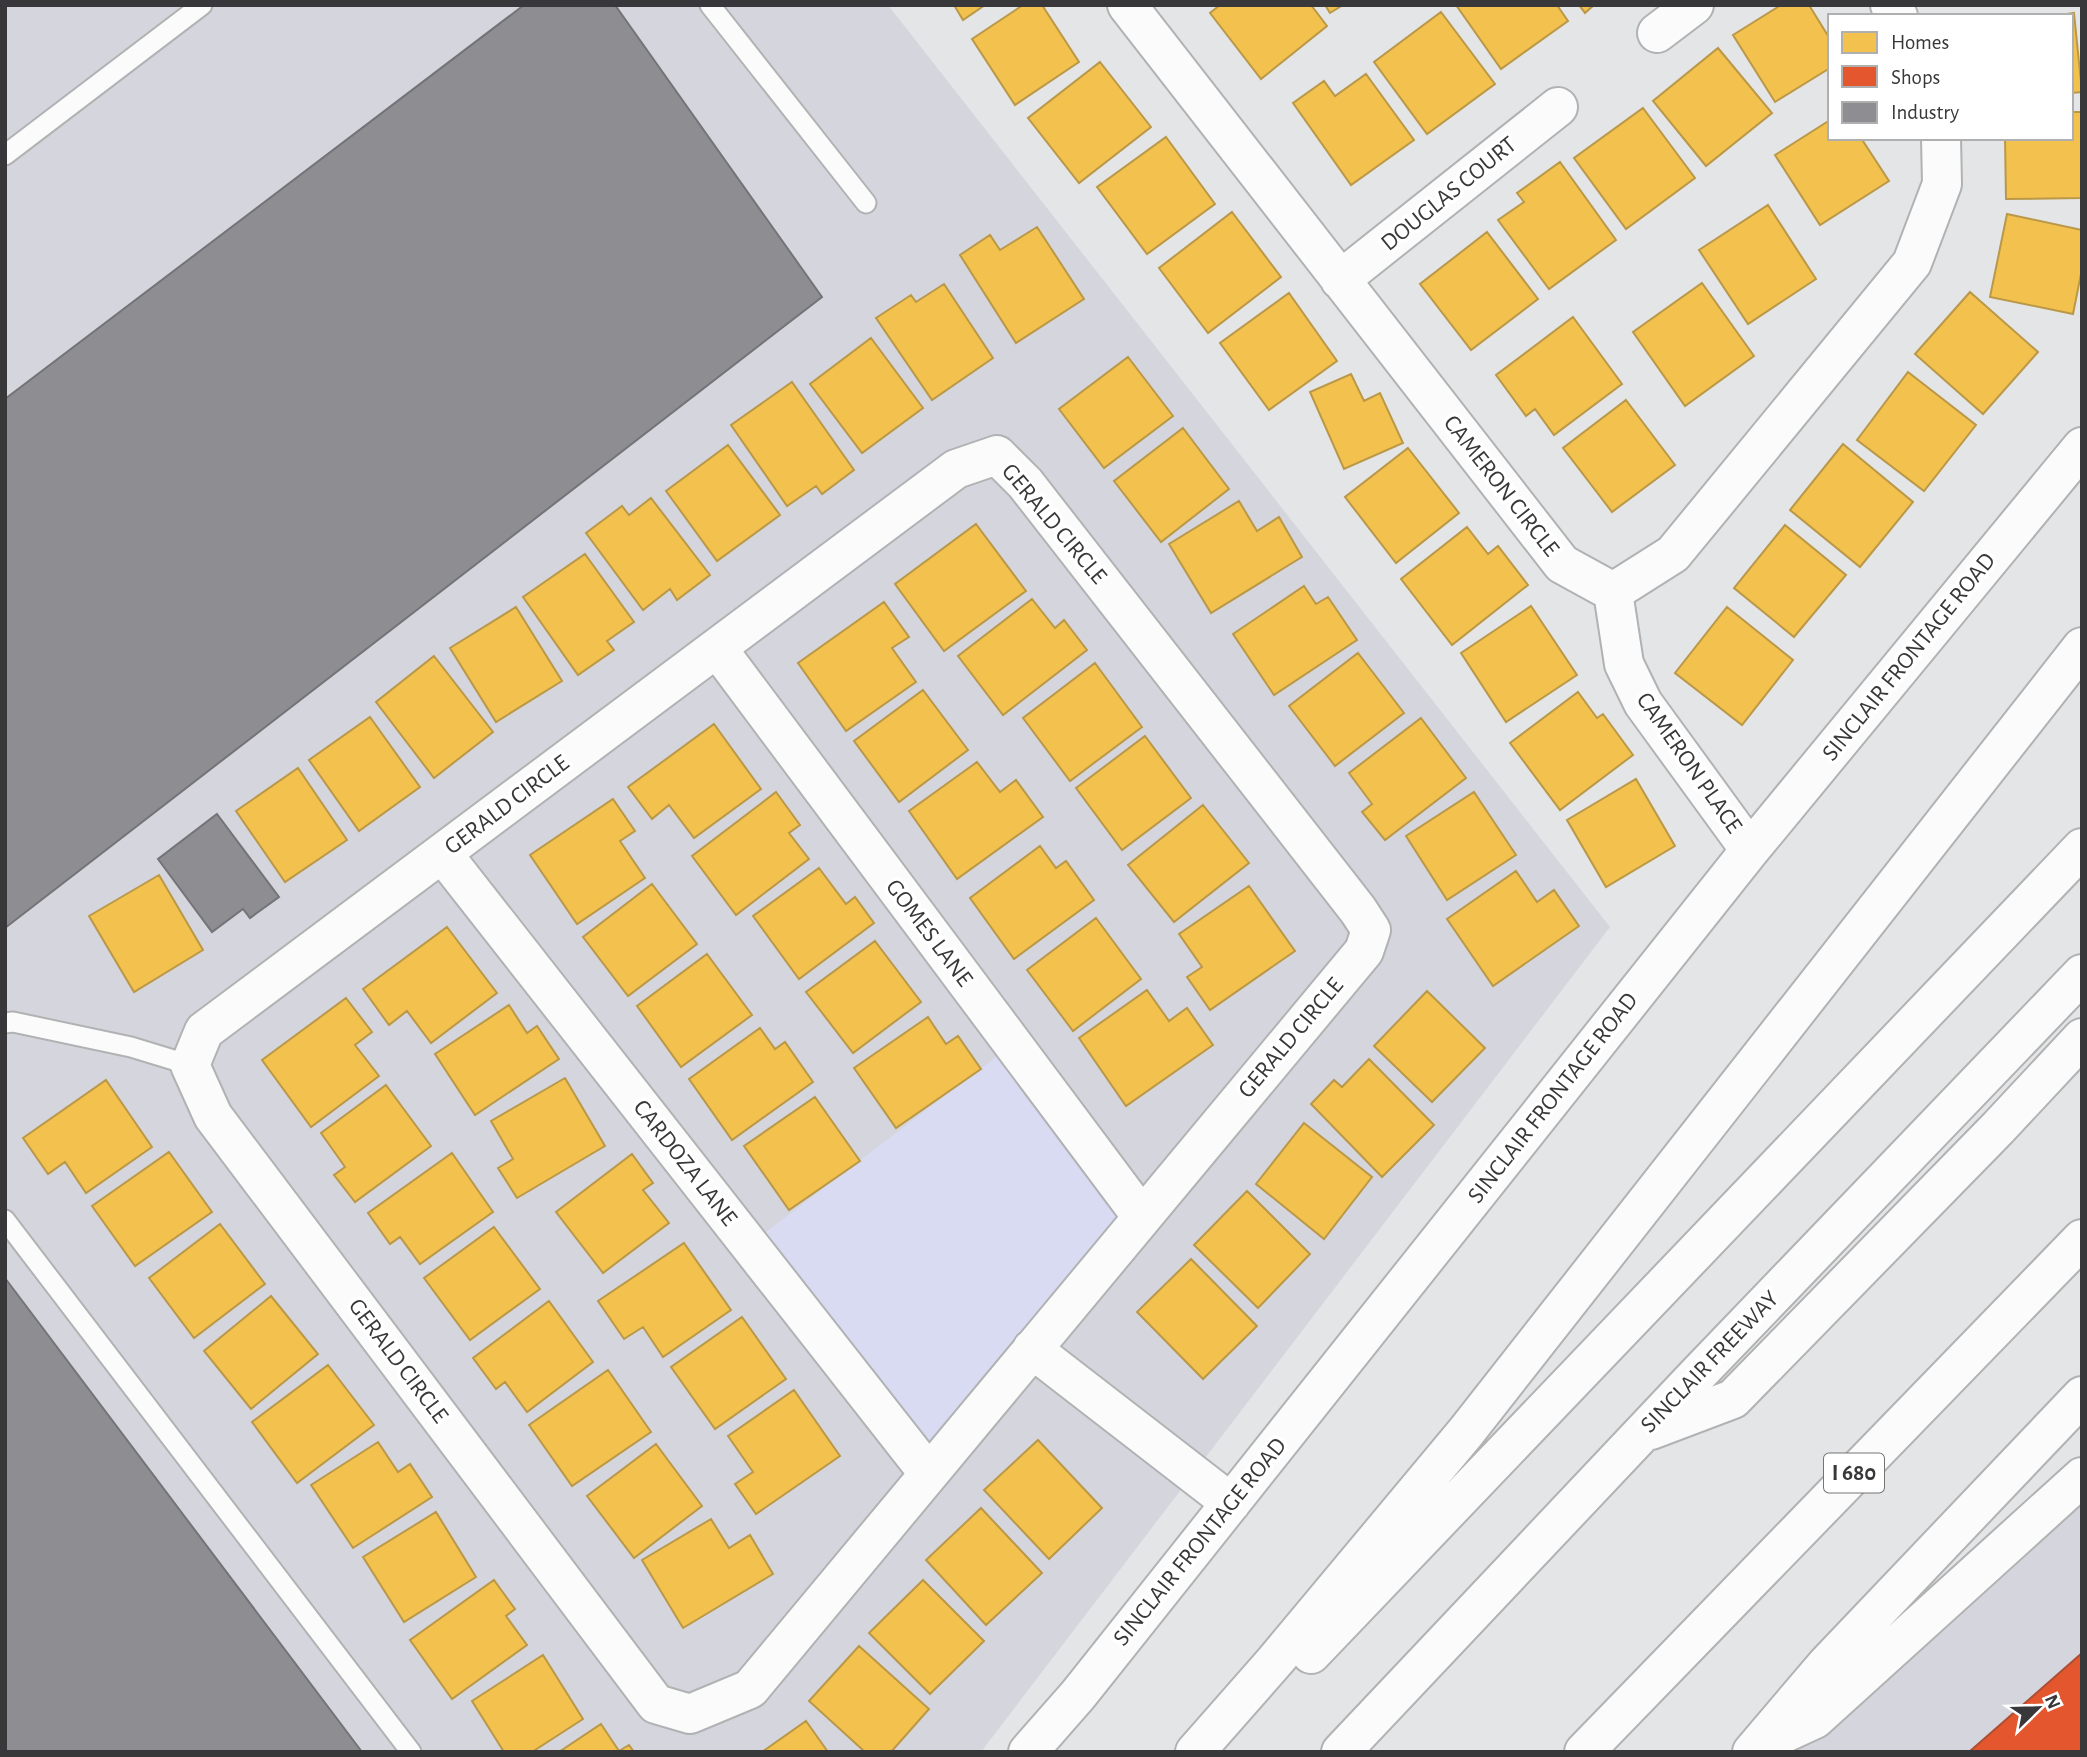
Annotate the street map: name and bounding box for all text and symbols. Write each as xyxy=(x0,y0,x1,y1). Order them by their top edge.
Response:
legend xyxy=(1828,14,2073,140)
text: Homes xyxy=(1891,32,1949,53)
text: Shops xyxy=(1891,67,1940,88)
text: Industry xyxy=(1891,102,1959,123)
street label: DOUGLAS COURT xyxy=(1377,132,1521,256)
street label: CAMERON CIRCLE xyxy=(1439,411,1564,561)
street label: GERALD CIRCLE xyxy=(997,459,1111,589)
street label: SINCLAIR FRONTAGE ROAD xyxy=(1818,548,2000,766)
street label: CAMERON PLACE xyxy=(1632,688,1747,838)
street label: GERALD CIRCLE xyxy=(440,750,574,859)
street label: GOMES LANE xyxy=(881,875,977,991)
street label: GERALD CIRCLE xyxy=(1234,973,1348,1103)
street label: SINCLAIR FRONTAGE ROAD xyxy=(1464,988,1642,1208)
street label: CARDOZA LANE xyxy=(629,1095,742,1231)
street label: SINCLAIR FREEWAY xyxy=(1636,1286,1784,1438)
street label: GERALD CIRCLE xyxy=(344,1294,453,1428)
street label: SINCLAIR FRONTAGE ROAD xyxy=(1109,1433,1291,1651)
road number: I 680 xyxy=(1824,1454,1884,1492)
north arrow xyxy=(2003,1673,2073,1743)
text: N xyxy=(2041,1692,2064,1712)

